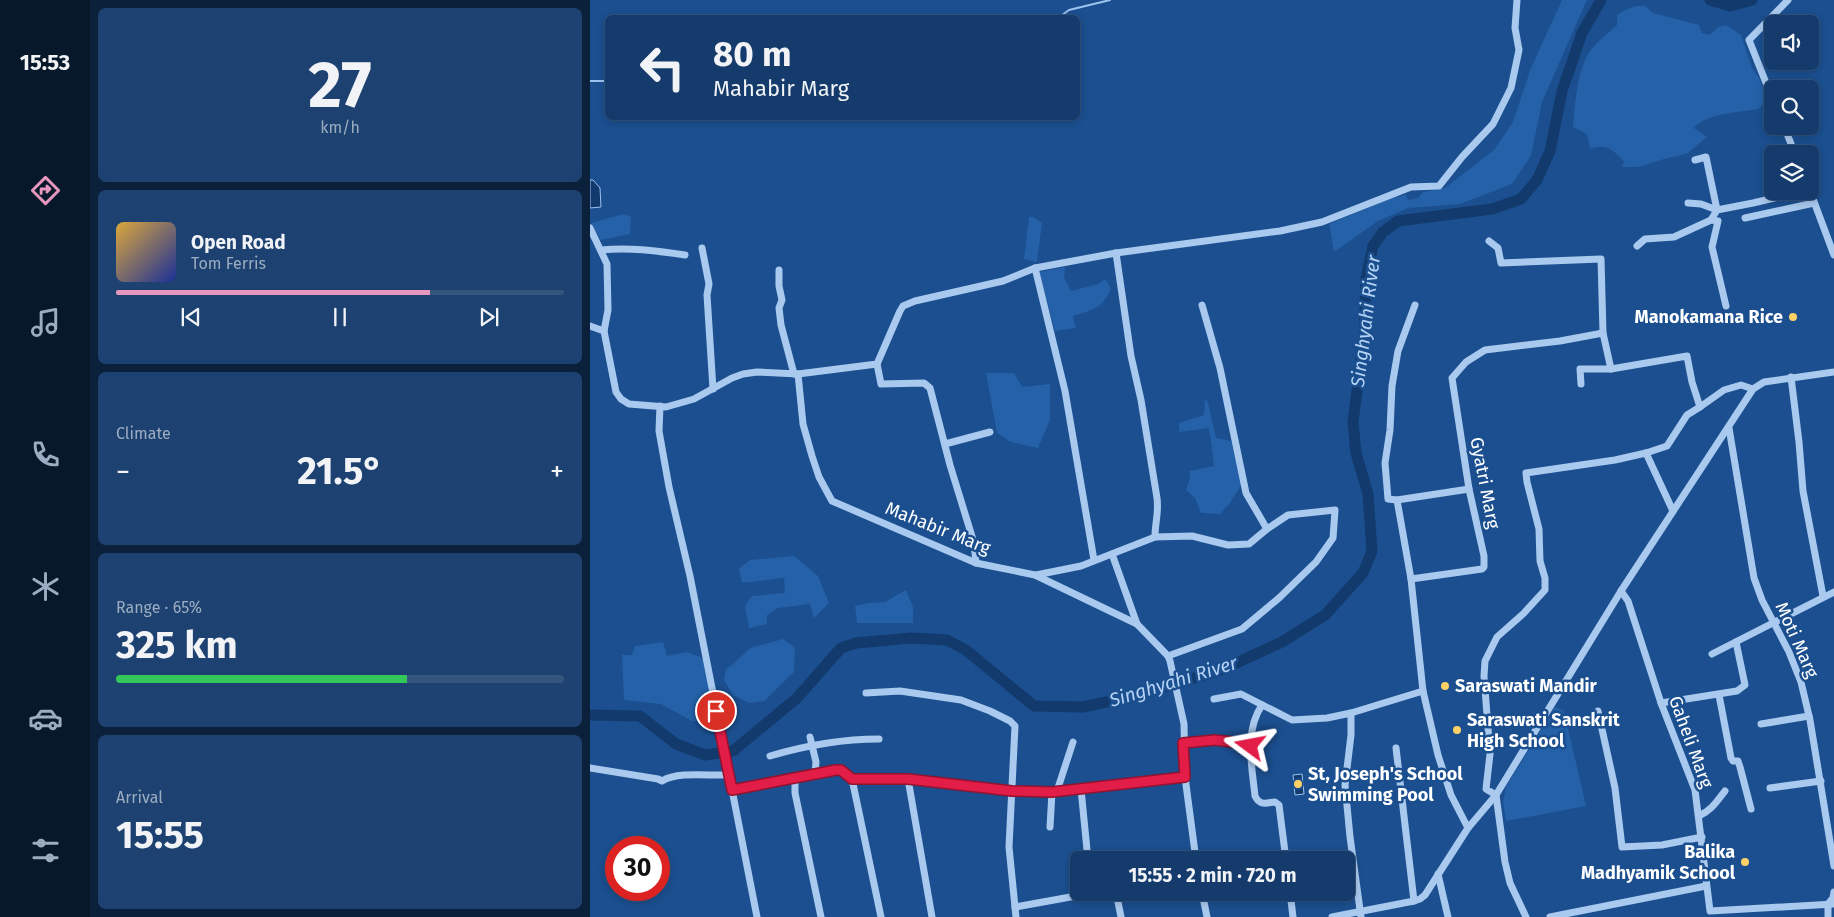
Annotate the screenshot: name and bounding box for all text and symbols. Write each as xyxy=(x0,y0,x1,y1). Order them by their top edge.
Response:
map controls xyxy=(1764,15,1819,200)
button: sound xyxy=(1764,15,1819,70)
text: 80 m xyxy=(713,33,792,75)
icon: left xyxy=(630,35,695,100)
text: 27 xyxy=(308,46,372,124)
text: 15:53 xyxy=(20,49,70,76)
text: Mahabir Marg xyxy=(713,75,849,102)
button: search xyxy=(1764,80,1819,135)
text: km/h xyxy=(320,118,360,137)
button: layers xyxy=(1764,145,1819,200)
icon: directions xyxy=(28,173,63,208)
text: Open Road xyxy=(191,231,286,254)
water label: Singhyahi River xyxy=(1346,253,1385,389)
text: Tom Ferris xyxy=(191,254,266,273)
icon: previous xyxy=(177,303,205,331)
icon: pause xyxy=(326,303,354,331)
icon: next xyxy=(475,303,503,331)
icon: music xyxy=(28,305,63,340)
place label: Manokamana Rice xyxy=(1635,306,1783,328)
marker: Manokamana Rice xyxy=(1787,311,1799,323)
text: Climate xyxy=(116,424,171,443)
street label: Gyatri Marg xyxy=(1465,435,1505,531)
icon: phone xyxy=(28,437,63,472)
text: 21.5° xyxy=(297,448,383,494)
text: − xyxy=(116,455,130,488)
text: + xyxy=(550,455,564,488)
street label: Mahabir Marg xyxy=(882,497,994,559)
icon: climate xyxy=(28,569,63,604)
text: Range · 65% xyxy=(116,598,202,617)
street label: Moti Marg xyxy=(1771,599,1824,682)
text: 325 km xyxy=(116,622,238,668)
water label: Singhyahi River xyxy=(1105,651,1241,712)
place label: Saraswati Mandir xyxy=(1455,675,1598,697)
marker: Saraswati Mandir xyxy=(1439,680,1451,692)
pin xyxy=(695,690,737,732)
street label: Gaheli Marg xyxy=(1664,693,1718,792)
icon: arrive xyxy=(702,697,730,725)
icon: car xyxy=(28,701,63,736)
place label: Saraswati Sanskrit High School xyxy=(1467,709,1621,752)
position arrow xyxy=(1223,719,1275,771)
marker: Saraswati Sanskrit High School xyxy=(1451,724,1463,736)
place label: St, Joseph's School Swimming Pool xyxy=(1308,763,1463,806)
marker: St, Joseph's School Swimming Pool xyxy=(1292,778,1304,790)
text: Arrival xyxy=(116,788,163,807)
text: 15:55 xyxy=(116,812,204,858)
icon: filters xyxy=(28,833,63,868)
speed limit sign: 30 xyxy=(605,836,670,901)
place label: Balika Madhyamik School xyxy=(1581,841,1736,884)
marker: Balika Madhyamik School xyxy=(1739,856,1751,868)
text: 15:55 · 2 min · 720 m xyxy=(1128,864,1297,887)

